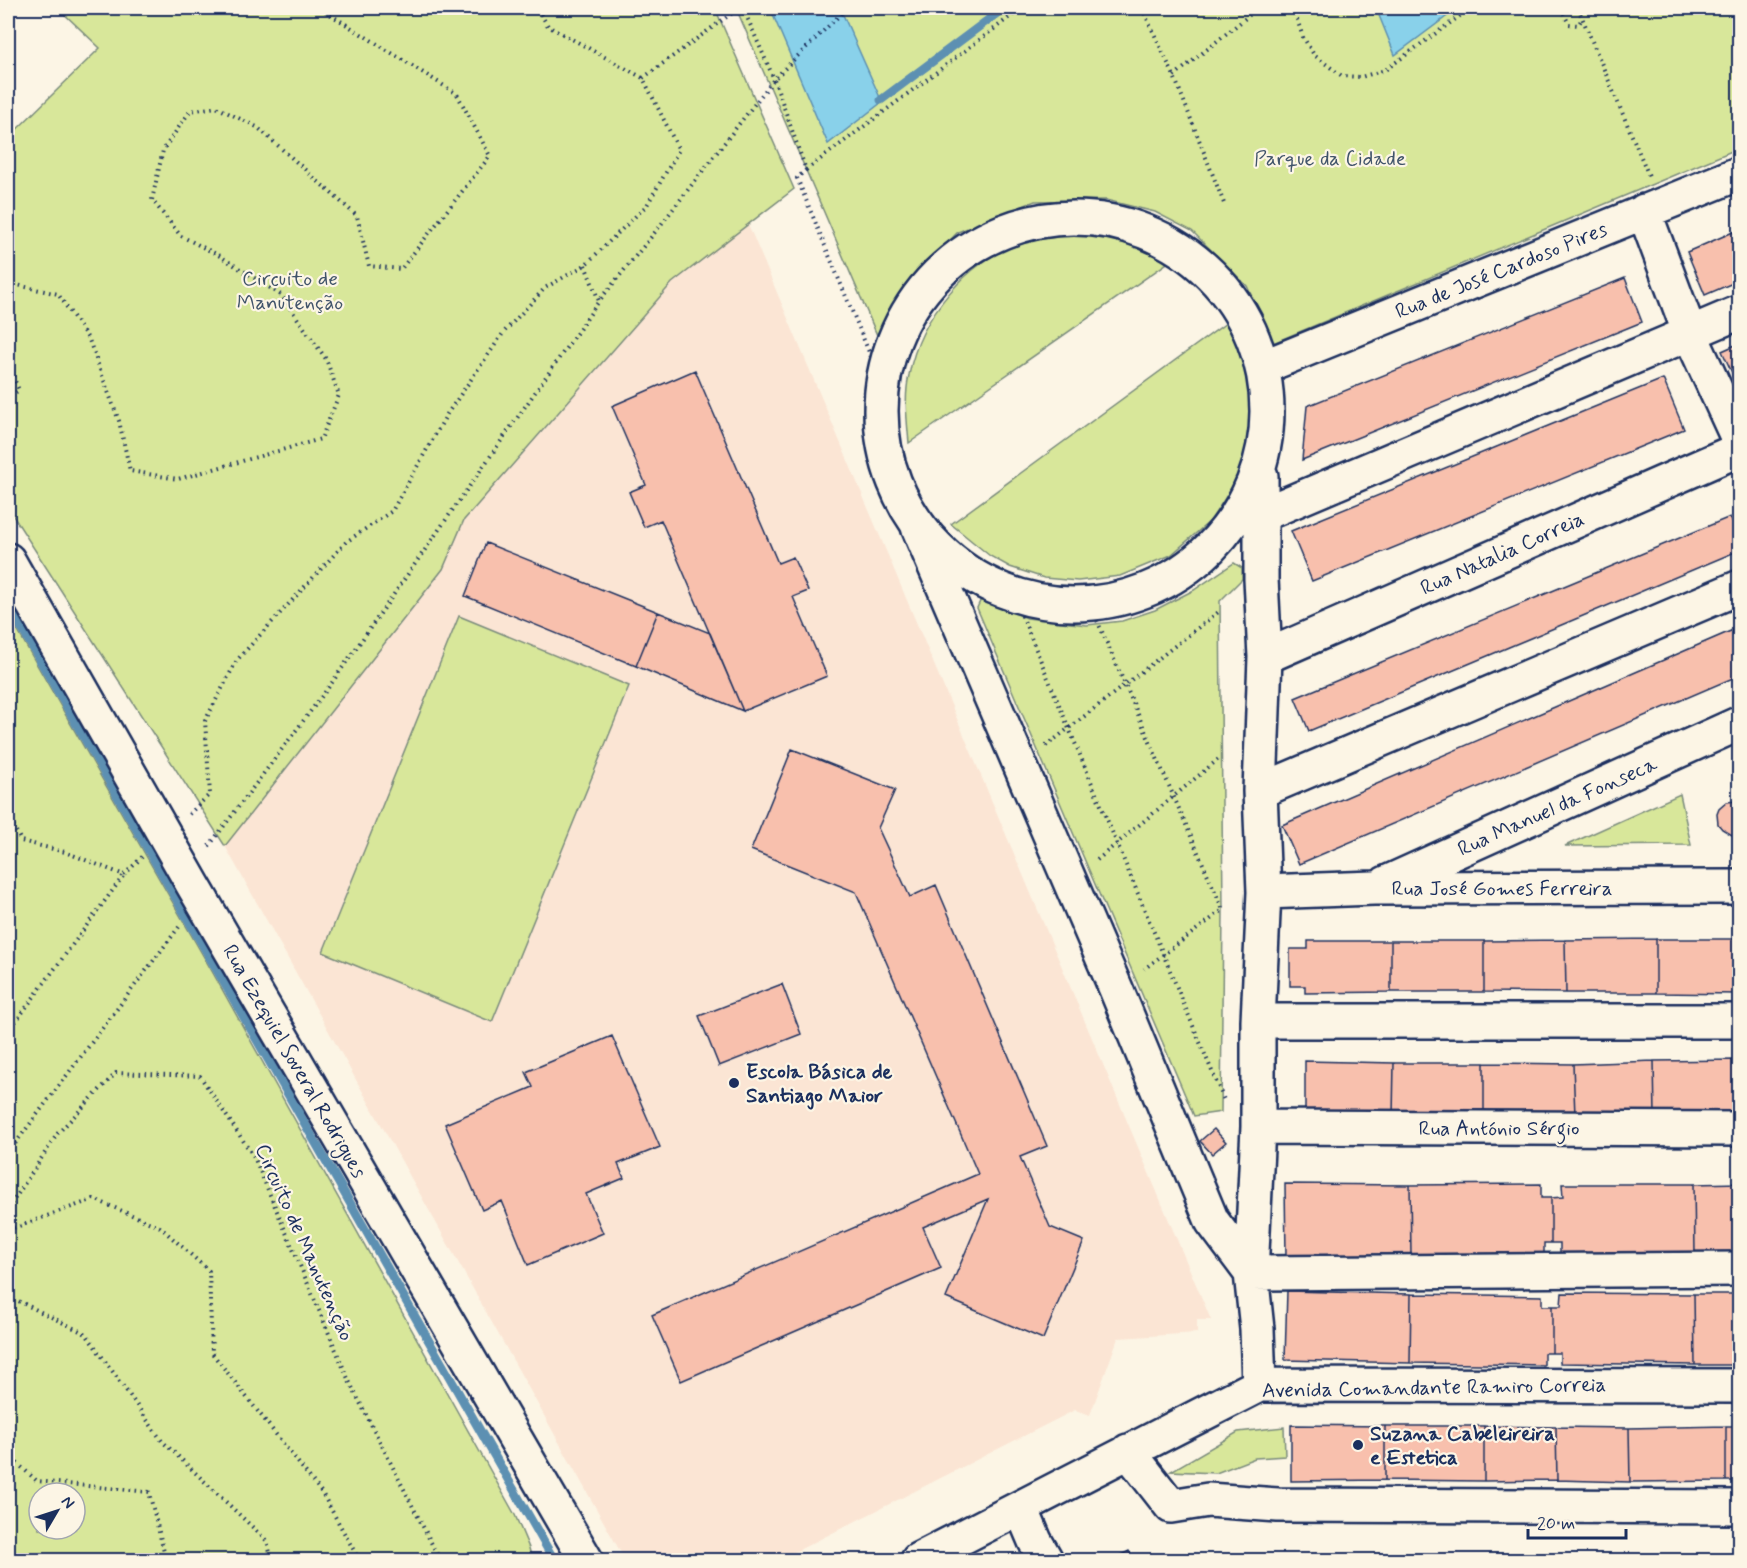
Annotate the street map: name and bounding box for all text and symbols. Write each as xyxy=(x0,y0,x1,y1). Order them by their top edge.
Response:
park label: Parque da Cidade xyxy=(1254,145,1406,173)
street label: Rua de José Cardoso Pires xyxy=(1391,216,1612,326)
park label: Circuito de Manutenção xyxy=(237,265,343,317)
street label: Rua Natalia Correia xyxy=(1416,505,1589,603)
street label: Rua Manuel da Fonseca xyxy=(1453,750,1662,863)
street label: Rua José Gomes Ferreira xyxy=(1392,875,1612,903)
street label: Rua Ezequiel Soveral Rodrigues xyxy=(215,940,373,1184)
place label: Escola Básica de Santiago Maior xyxy=(746,1058,893,1110)
marker: Escola Básica de Santiago Maior xyxy=(727,1076,741,1090)
street label: Rua António Sérgio xyxy=(1418,1115,1580,1145)
street label: Circuito de Manutenção xyxy=(248,1139,360,1345)
street label: Avenida Comandante Ramiro Correia xyxy=(1262,1371,1606,1405)
place label: Suzana Cabeleireira e Estetica xyxy=(1370,1420,1555,1472)
marker: Suzana Cabeleireira e Estetica xyxy=(1351,1438,1365,1452)
north arrow xyxy=(27,1481,87,1541)
text: N xyxy=(56,1492,79,1513)
scale bar xyxy=(1528,1502,1626,1540)
text: 20 m xyxy=(1537,1512,1575,1536)

